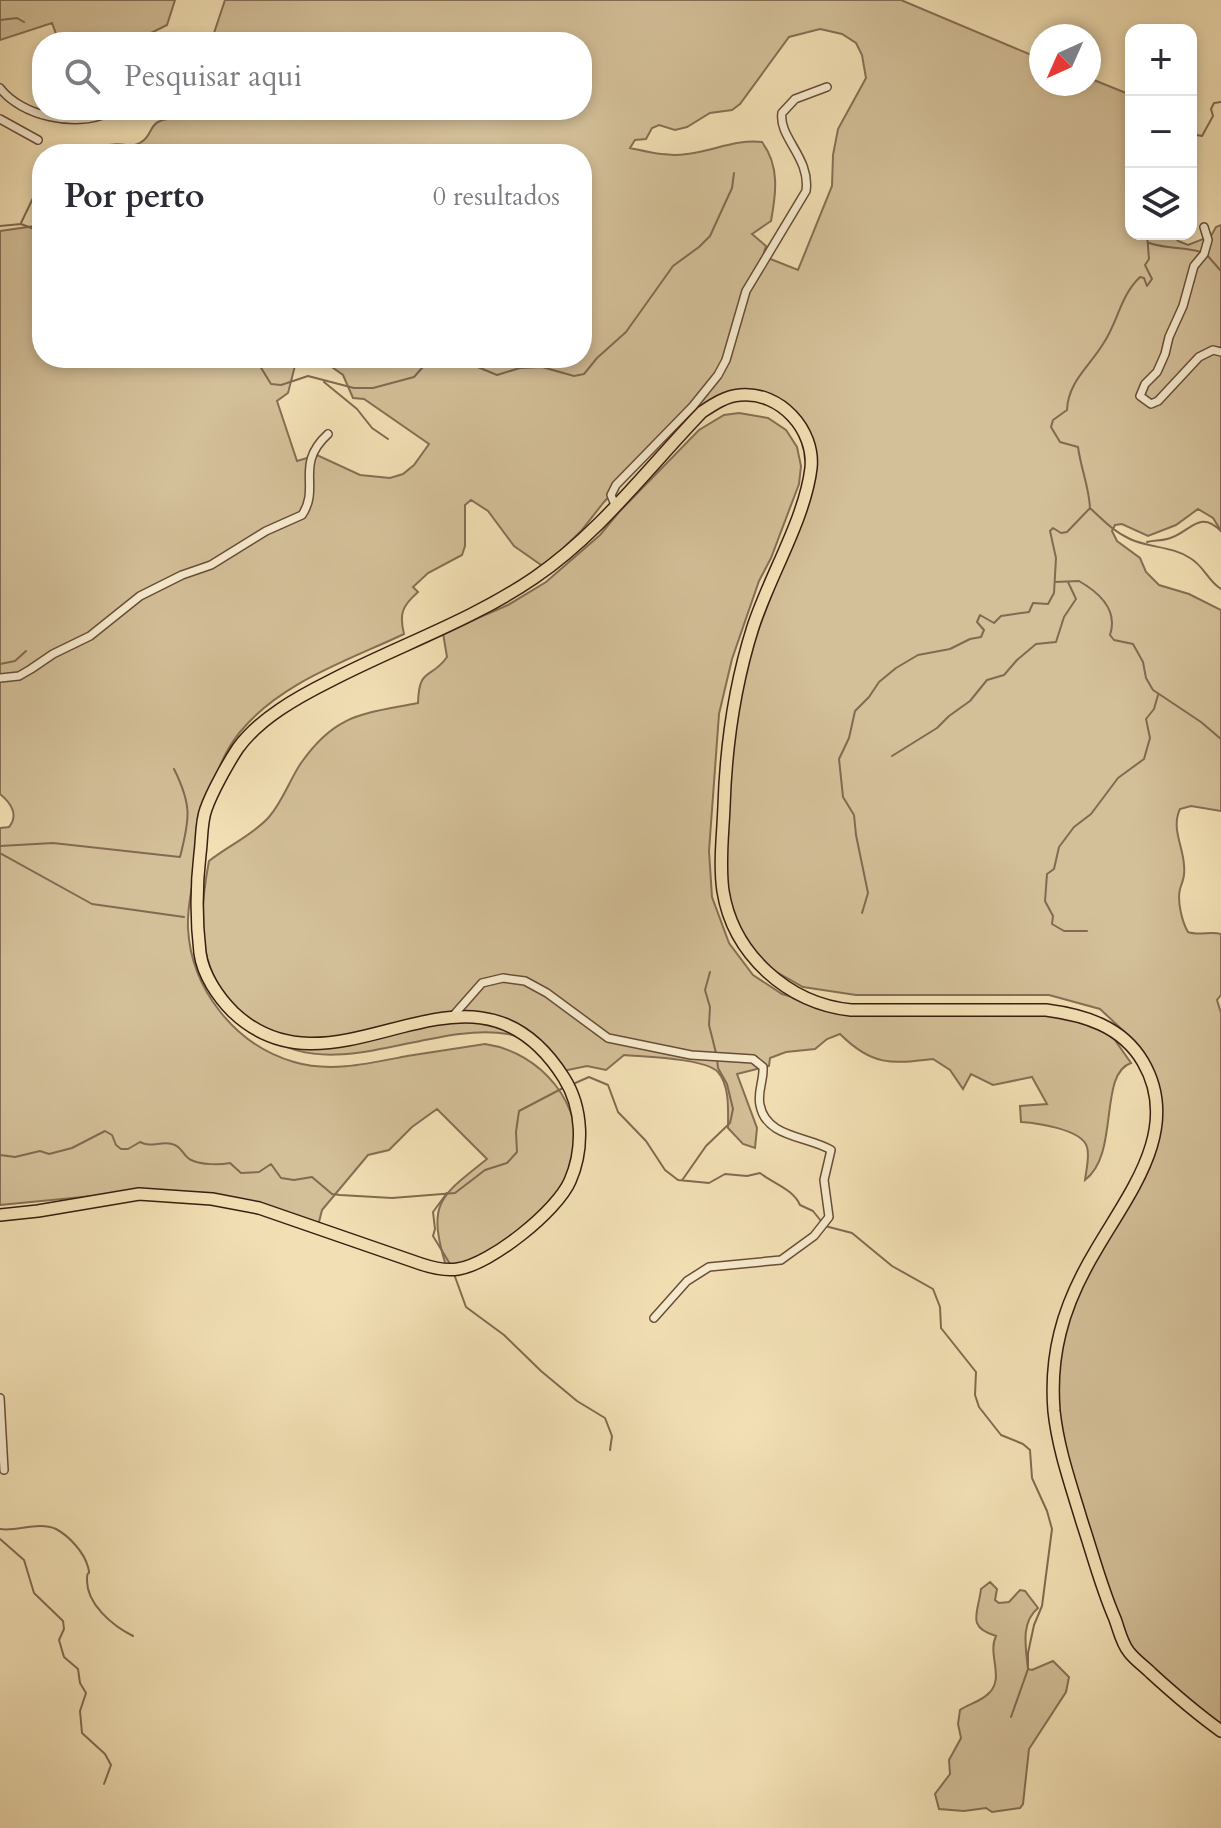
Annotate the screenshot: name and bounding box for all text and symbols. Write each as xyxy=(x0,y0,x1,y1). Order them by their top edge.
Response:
north arrow xyxy=(1029,24,1101,96)
map controls xyxy=(1125,24,1197,240)
button: + xyxy=(1125,24,1197,96)
search box xyxy=(32,32,592,120)
icon: search xyxy=(60,54,104,98)
text: Pesquisar aqui xyxy=(124,56,302,97)
button: − xyxy=(1125,96,1197,168)
button: layers xyxy=(1125,168,1197,240)
text: Por perto xyxy=(64,173,205,219)
text: 0 resultados xyxy=(433,179,560,214)

